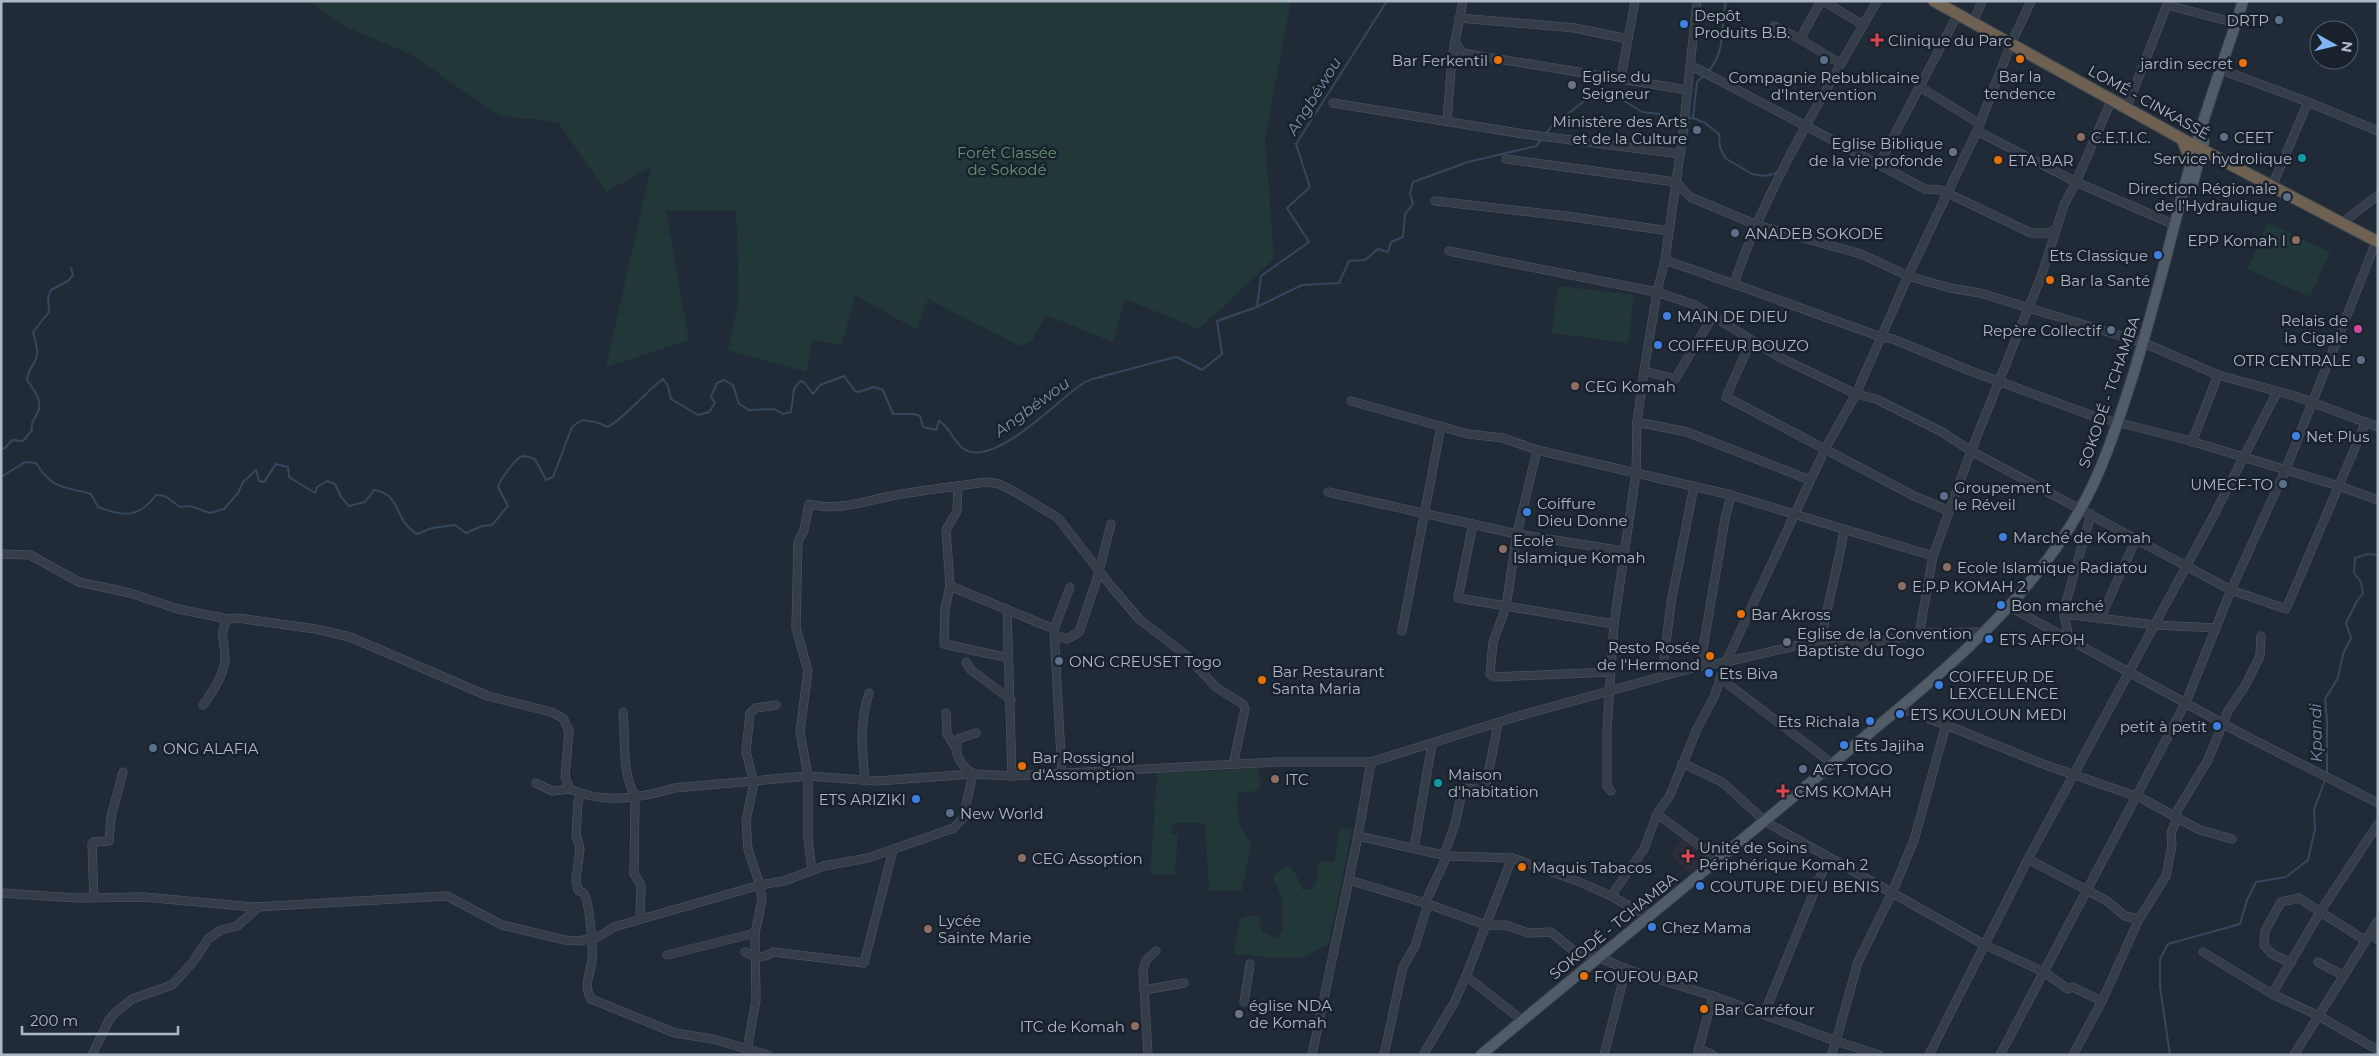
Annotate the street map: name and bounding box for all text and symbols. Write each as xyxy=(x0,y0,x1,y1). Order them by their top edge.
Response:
place label: Depôt Produits B.B. xyxy=(1694,6,1790,42)
place label: DRTP xyxy=(2227,11,2269,30)
marker: DRTP xyxy=(2273,14,2285,26)
marker: Depôt Produits B.B. xyxy=(1678,18,1690,30)
north arrow xyxy=(2309,20,2359,70)
place label: Clinique du Parc xyxy=(1888,31,2012,50)
marker: Clinique du Parc xyxy=(1870,33,1884,47)
text: N xyxy=(2337,40,2357,54)
place label: Bar Ferkentil xyxy=(1392,51,1488,70)
water label: Angbéwou xyxy=(1282,53,1346,139)
marker: Bar la tendence xyxy=(2014,53,2026,65)
marker: Bar Ferkentil xyxy=(1492,54,1504,66)
marker: Compagnie Rebublicaine d'Intervention xyxy=(1818,54,1830,66)
place label: jardin secret xyxy=(2138,54,2233,73)
marker: jardin secret xyxy=(2237,57,2249,69)
street label: LOMÉ - CINKASSÉ xyxy=(2085,61,2213,143)
place label: Eglise du Seigneur xyxy=(1582,67,1651,103)
place label: Bar la tendence xyxy=(1984,67,2056,103)
place label: Compagnie Rebublicaine d'Intervention xyxy=(1729,68,1919,104)
marker: Eglise du Seigneur xyxy=(1566,79,1578,91)
place label: Ministère des Arts et de la Culture xyxy=(1553,112,1687,148)
marker: Ministère des Arts et de la Culture xyxy=(1691,124,1703,136)
place label: C.E.T.I.C. xyxy=(2091,128,2151,147)
place label: CEET xyxy=(2234,128,2274,147)
marker: C.E.T.I.C. xyxy=(2075,131,2087,143)
marker: CEET xyxy=(2218,131,2230,143)
place label: Eglise Biblique de la vie profonde xyxy=(1809,134,1943,170)
park label: Forêt Classée de Sokodé xyxy=(957,143,1057,179)
marker: Eglise Biblique de la vie profonde xyxy=(1947,146,1959,158)
place label: Service hydrolique xyxy=(2153,149,2292,168)
place label: ETA BAR xyxy=(2008,151,2074,170)
marker: Service hydrolique xyxy=(2296,152,2308,164)
marker: ETA BAR xyxy=(1992,154,2004,166)
place label: Direction Régionale de l'Hydraulique xyxy=(2128,179,2277,215)
marker: Direction Régionale de l'Hydraulique xyxy=(2281,191,2293,203)
place label: ANADEB SOKODE xyxy=(1745,224,1883,243)
marker: ANADEB SOKODE xyxy=(1729,227,1741,239)
place label: EPP Komah I xyxy=(2188,231,2286,250)
marker: EPP Komah I xyxy=(2290,234,2302,246)
place label: Ets Classique xyxy=(2049,246,2148,265)
marker: Ets Classique xyxy=(2152,249,2164,261)
place label: Bar la Santé xyxy=(2060,271,2150,290)
marker: Bar la Santé xyxy=(2044,274,2056,286)
place label: MAIN DE DIEU xyxy=(1677,307,1788,326)
marker: MAIN DE DIEU xyxy=(1661,310,1673,322)
place label: Relais de la Cigale xyxy=(2281,311,2348,347)
street label: SOKODÉ - TCHAMBA xyxy=(2074,314,2144,470)
place label: Repère Collectif xyxy=(1982,321,2102,340)
marker: Relais de la Cigale xyxy=(2352,323,2364,335)
marker: Repère Collectif xyxy=(2105,324,2117,336)
place label: COIFFEUR BOUZO xyxy=(1668,336,1809,355)
marker: COIFFEUR BOUZO xyxy=(1652,339,1664,351)
place label: OTR CENTRALE xyxy=(2233,351,2351,370)
marker: OTR CENTRALE xyxy=(2355,354,2367,366)
water label: Angbéwou xyxy=(990,373,1073,441)
place label: CEG Komah xyxy=(1585,377,1676,396)
marker: CEG Komah xyxy=(1569,380,1581,392)
place label: Net Plus xyxy=(2306,427,2369,446)
marker: Net Plus xyxy=(2290,430,2302,442)
place label: UMECF-TO xyxy=(2190,475,2273,494)
place label: Groupement le Réveil xyxy=(1954,478,2051,514)
marker: UMECF-TO xyxy=(2277,478,2289,490)
marker: Groupement le Réveil xyxy=(1938,490,1950,502)
place label: Coiffure Dieu Donne xyxy=(1537,494,1628,530)
marker: Coiffure Dieu Donne xyxy=(1521,506,1533,518)
place label: Marché de Komah xyxy=(2013,528,2151,547)
place label: Ecole Islamique Komah xyxy=(1513,531,1646,567)
marker: Marché de Komah xyxy=(1997,531,2009,543)
marker: Ecole Islamique Komah xyxy=(1497,543,1509,555)
place label: Ecole Islamique Radiatou xyxy=(1957,558,2148,577)
marker: Ecole Islamique Radiatou xyxy=(1941,561,1953,573)
place label: E.P.P KOMAH 2 xyxy=(1912,577,2026,596)
marker: E.P.P KOMAH 2 xyxy=(1896,580,1908,592)
place label: Bon marché xyxy=(2011,596,2104,615)
marker: Bon marché xyxy=(1995,599,2007,611)
place label: Bar Akross xyxy=(1751,605,1831,624)
marker: Bar Akross xyxy=(1735,608,1747,620)
place label: Eglise de la Convention Baptiste du Togo xyxy=(1797,624,1972,660)
place label: ETS AFFOH xyxy=(1999,630,2085,649)
marker: ETS AFFOH xyxy=(1983,633,1995,645)
marker: Eglise de la Convention Baptiste du Togo xyxy=(1781,636,1793,648)
place label: Resto Rosée de l'Hermond xyxy=(1597,638,1700,674)
marker: Resto Rosée de l'Hermond xyxy=(1704,650,1716,662)
place label: ONG CREUSET Togo xyxy=(1069,652,1221,671)
marker: ONG CREUSET Togo xyxy=(1053,655,1065,667)
place label: Bar Restaurant Santa Maria xyxy=(1272,662,1385,698)
place label: Ets Biva xyxy=(1719,664,1778,683)
marker: Ets Biva xyxy=(1703,667,1715,679)
place label: COIFFEUR DE LEXCELLENCE xyxy=(1949,667,2058,703)
marker: Bar Restaurant Santa Maria xyxy=(1256,674,1268,686)
marker: COIFFEUR DE LEXCELLENCE xyxy=(1933,679,1945,691)
water label: Kpandi xyxy=(2306,703,2326,763)
place label: ETS KOULOUN MEDI xyxy=(1910,705,2067,724)
marker: ETS KOULOUN MEDI xyxy=(1894,708,1906,720)
place label: Ets Richala xyxy=(1778,712,1860,731)
marker: Ets Richala xyxy=(1864,715,1876,727)
place label: petit à petit xyxy=(2120,717,2207,736)
marker: petit à petit xyxy=(2211,720,2223,732)
place label: Ets Jajiha xyxy=(1854,736,1925,755)
place label: ONG ALAFIA xyxy=(163,739,259,758)
marker: Ets Jajiha xyxy=(1838,739,1850,751)
marker: ONG ALAFIA xyxy=(147,742,159,754)
place label: Bar Rossignol d'Assomption xyxy=(1032,748,1135,784)
marker: Bar Rossignol d'Assomption xyxy=(1016,760,1028,772)
place label: ACT-TOGO xyxy=(1813,760,1893,779)
marker: ACT-TOGO xyxy=(1797,763,1809,775)
place label: Maison d'habitation xyxy=(1448,765,1539,801)
place label: ITC xyxy=(1285,770,1309,789)
marker: ITC xyxy=(1269,773,1281,785)
marker: Maison d'habitation xyxy=(1432,777,1444,789)
place label: CMS KOMAH xyxy=(1794,782,1892,801)
marker: CMS KOMAH xyxy=(1776,784,1790,798)
place label: ETS ARIZIKI xyxy=(819,790,906,809)
marker: ETS ARIZIKI xyxy=(910,793,922,805)
place label: New World xyxy=(960,804,1044,823)
marker: New World xyxy=(944,807,956,819)
place label: Unité de Soins Périphérique Komah 2 xyxy=(1699,838,1868,874)
place label: CEG Assoption xyxy=(1032,849,1143,868)
marker: Unité de Soins Périphérique Komah 2 xyxy=(1681,849,1695,863)
marker: CEG Assoption xyxy=(1016,852,1028,864)
place label: Maquis Tabacos xyxy=(1532,858,1652,877)
marker: Maquis Tabacos xyxy=(1516,861,1528,873)
street label: SOKODÉ - TCHAMBA xyxy=(1545,868,1681,983)
place label: COUTURE DIEU BENIS xyxy=(1710,877,1880,896)
marker: COUTURE DIEU BENIS xyxy=(1694,880,1706,892)
place label: Lycée Sainte Marie xyxy=(938,911,1031,947)
place label: Chez Mama xyxy=(1662,918,1751,937)
marker: Chez Mama xyxy=(1646,921,1658,933)
marker: Lycée Sainte Marie xyxy=(922,923,934,935)
place label: FOUFOU BAR xyxy=(1594,967,1699,986)
marker: FOUFOU BAR xyxy=(1578,970,1590,982)
place label: église NDA de Komah xyxy=(1249,996,1332,1032)
place label: Bar Carréfour xyxy=(1714,1000,1815,1019)
marker: Bar Carréfour xyxy=(1698,1003,1710,1015)
scale bar xyxy=(22,1004,179,1036)
marker: église NDA de Komah xyxy=(1233,1008,1245,1020)
text: 200 m xyxy=(30,1011,78,1030)
place label: ITC de Komah xyxy=(1020,1017,1125,1036)
marker: ITC de Komah xyxy=(1129,1020,1141,1032)

